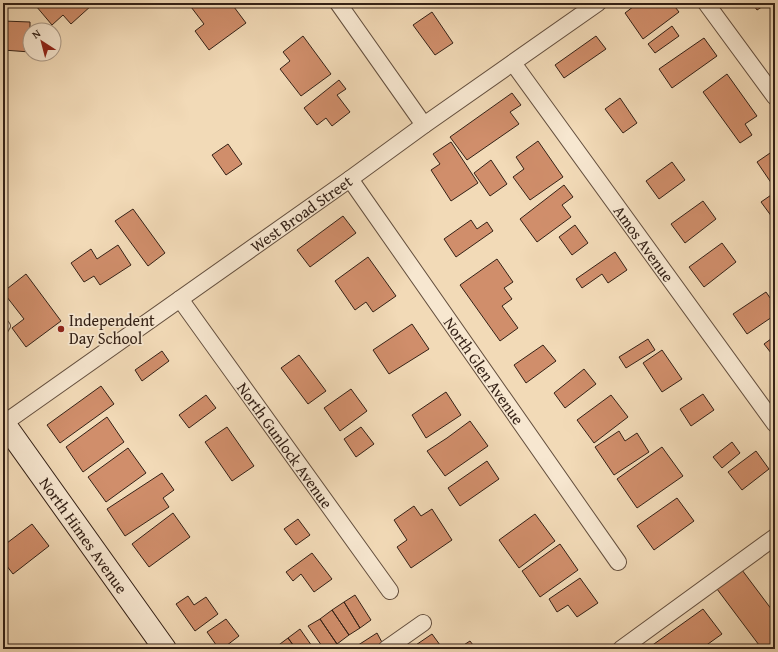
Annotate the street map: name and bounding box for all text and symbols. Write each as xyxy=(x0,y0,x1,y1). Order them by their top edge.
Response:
north arrow xyxy=(22,22,62,62)
text: N xyxy=(28,25,44,43)
street label: West Broad Street xyxy=(245,169,357,258)
street label: Amos Avenue xyxy=(608,200,680,287)
place label: Independent Day School xyxy=(69,308,155,350)
street label: North Glen Avenue xyxy=(438,312,530,429)
marker: Independent Day School xyxy=(56,324,66,334)
street label: North Gunlock Avenue xyxy=(231,377,339,513)
street label: North Himes Avenue xyxy=(34,472,134,598)

